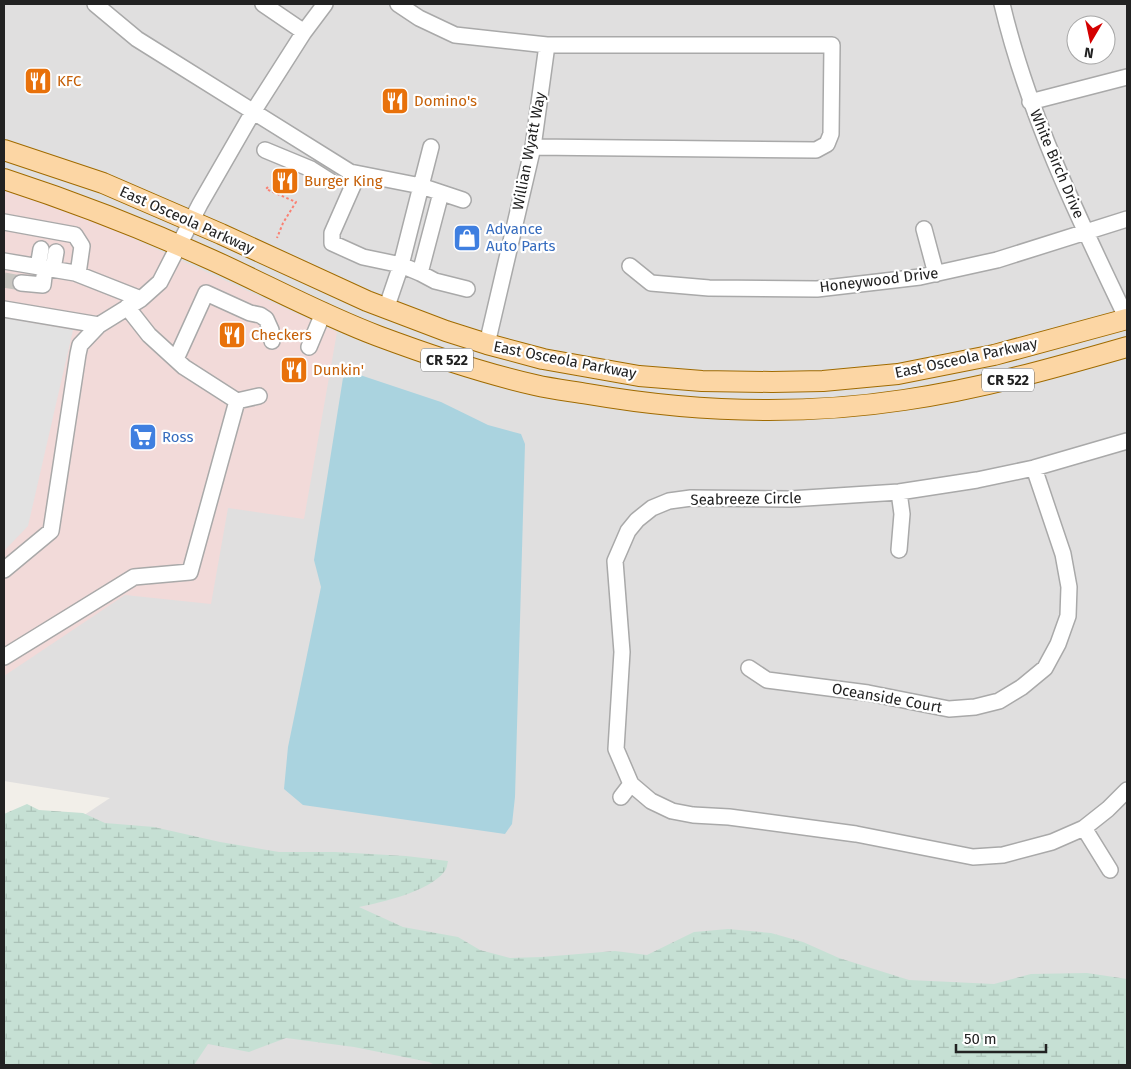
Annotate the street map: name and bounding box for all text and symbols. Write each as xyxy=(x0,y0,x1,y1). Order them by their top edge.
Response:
north arrow xyxy=(1066,15,1116,65)
text: N xyxy=(1083,43,1095,61)
restaurant icon: KFC xyxy=(23,66,53,96)
place label: KFC xyxy=(57,72,82,90)
restaurant icon: Domino's xyxy=(380,86,410,116)
street label: Willian Wyatt Way xyxy=(509,90,549,212)
place label: Domino's xyxy=(414,92,477,110)
street label: White Birch Drive xyxy=(1026,107,1088,221)
restaurant icon: Burger King xyxy=(270,166,300,196)
place label: Burger King xyxy=(304,172,383,190)
street label: East Osceola Parkway xyxy=(117,182,258,258)
place label: Advance Auto Parts xyxy=(486,220,556,255)
shop icon: Advance Auto Parts xyxy=(452,223,482,253)
street label: Honeywood Drive xyxy=(819,264,939,296)
restaurant icon: Checkers xyxy=(217,320,247,350)
place label: Checkers xyxy=(251,326,312,344)
street label: East Osceola Parkway xyxy=(893,334,1040,382)
street label: East Osceola Parkway xyxy=(492,337,639,383)
road number: CR 522 xyxy=(421,348,473,372)
restaurant icon: Dunkin' xyxy=(279,355,309,385)
place label: Dunkin' xyxy=(313,361,364,379)
road number: CR 522 xyxy=(982,368,1034,392)
supermarket icon: Ross xyxy=(128,422,158,452)
place label: Ross xyxy=(162,428,193,446)
street label: Seabreeze Circle xyxy=(690,489,802,509)
street label: Oceanside Court xyxy=(831,679,944,717)
scale bar xyxy=(956,1022,1046,1054)
text: 50 m xyxy=(964,1030,997,1048)

